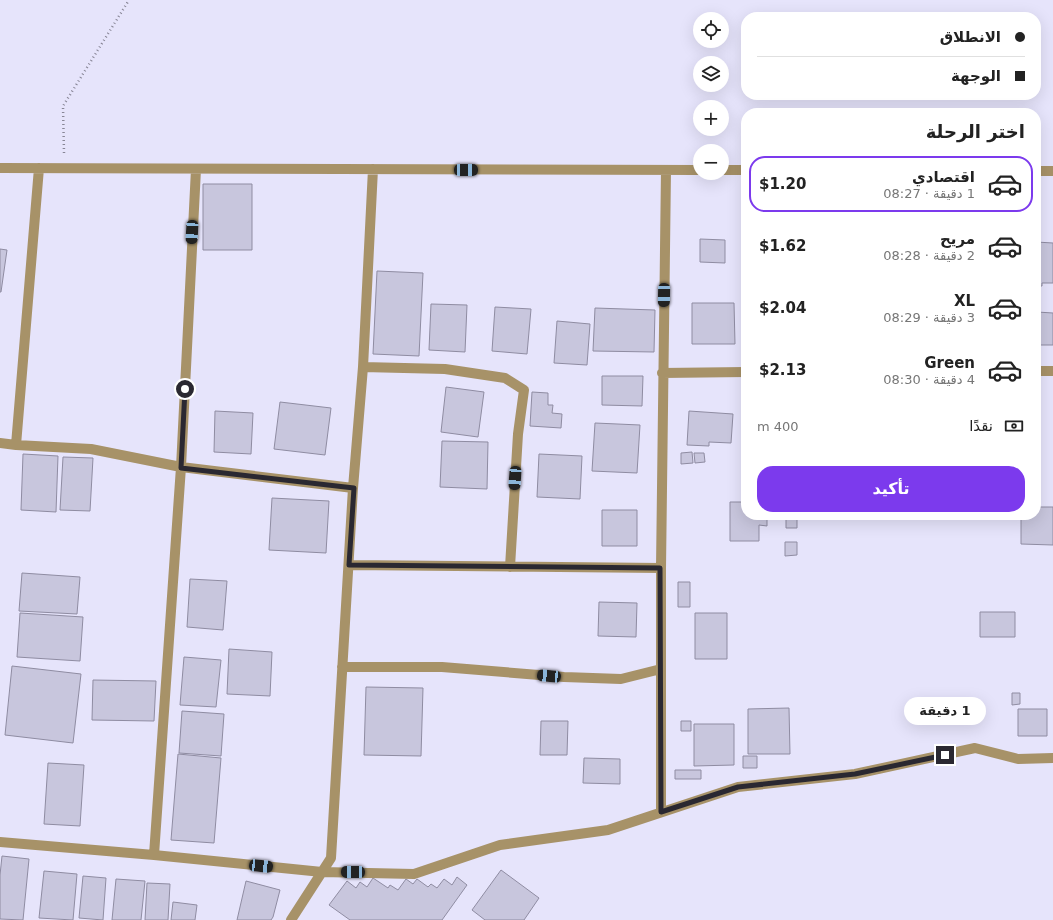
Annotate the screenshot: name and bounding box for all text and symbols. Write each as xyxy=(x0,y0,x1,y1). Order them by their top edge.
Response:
map controls xyxy=(693,12,729,180)
button: locate xyxy=(693,12,729,48)
text: الانطلاق xyxy=(940,28,1001,46)
button: layers xyxy=(693,56,729,92)
text: الوجهة xyxy=(951,67,1001,85)
button: + xyxy=(693,100,729,136)
text: اختر الرحلة xyxy=(926,121,1025,142)
button: − xyxy=(693,144,729,180)
car xyxy=(454,164,478,176)
icon: car xyxy=(987,166,1023,202)
text: اقتصادي xyxy=(912,168,975,186)
text: $1.20 xyxy=(759,175,806,193)
text: 1 دقيقة · 08:27 xyxy=(883,186,975,201)
car xyxy=(185,220,199,244)
icon: car xyxy=(987,228,1023,264)
text: مريح xyxy=(940,230,975,248)
text: $1.62 xyxy=(759,237,806,255)
text: 2 دقيقة · 08:28 xyxy=(883,248,975,263)
car xyxy=(658,283,670,307)
icon: car xyxy=(987,290,1023,326)
text: XL xyxy=(954,292,975,310)
text: $2.04 xyxy=(759,299,806,317)
text: 3 دقيقة · 08:29 xyxy=(883,310,975,325)
icon: car xyxy=(987,352,1023,388)
text: Green xyxy=(924,354,975,372)
text: $2.13 xyxy=(759,361,806,379)
text: 4 دقيقة · 08:30 xyxy=(883,372,975,387)
route start xyxy=(176,380,194,398)
icon: cash xyxy=(1003,415,1025,437)
text: نقدًا xyxy=(969,417,993,435)
text: 400 m xyxy=(757,419,799,434)
car xyxy=(508,466,522,490)
button: تأكيد xyxy=(757,466,1025,512)
car xyxy=(537,669,561,683)
callout: 1 دقيقة xyxy=(904,697,986,725)
text: 1 دقيقة xyxy=(919,703,971,718)
route end xyxy=(936,746,954,764)
car xyxy=(248,859,274,873)
car xyxy=(341,866,365,878)

